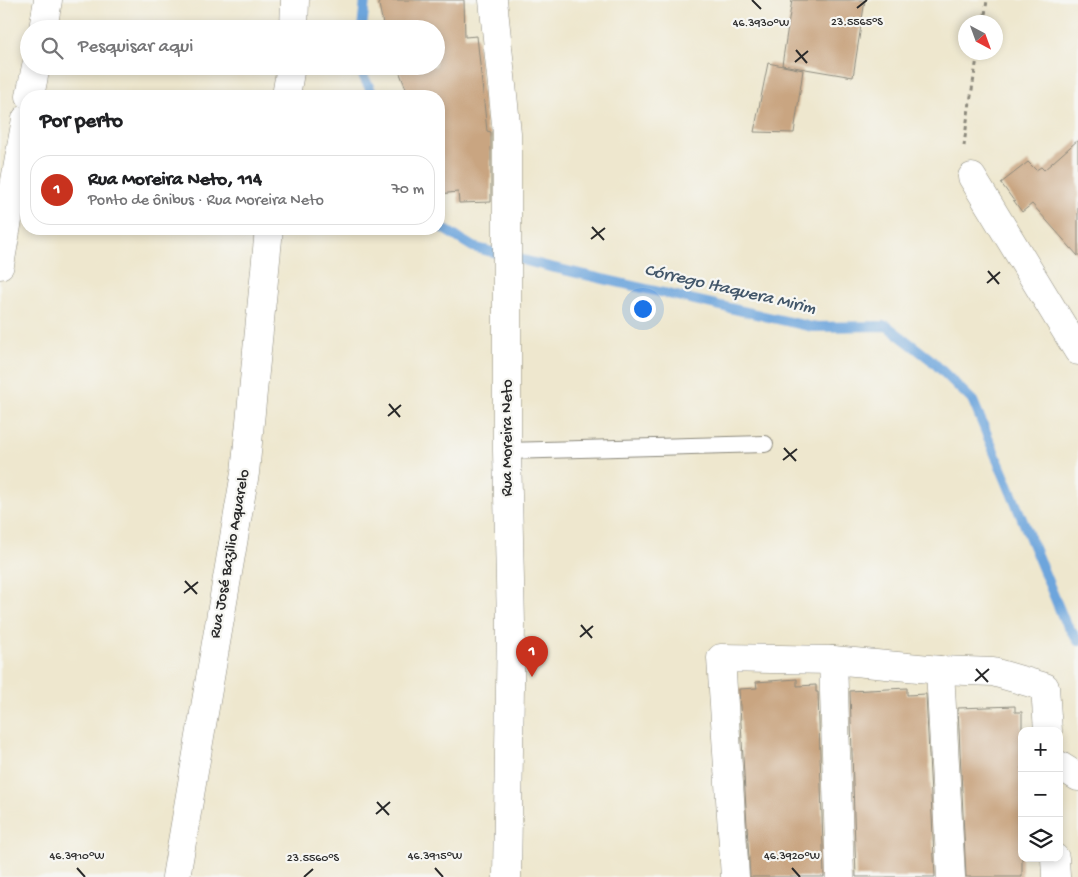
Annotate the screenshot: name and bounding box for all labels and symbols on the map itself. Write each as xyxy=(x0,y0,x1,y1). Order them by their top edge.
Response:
north arrow xyxy=(958,15,1003,60)
text: 23.5565°S xyxy=(831,16,883,30)
text: 46.3930°W xyxy=(733,17,789,31)
water label: Córrego Itaquera Mirim xyxy=(642,260,818,320)
your location xyxy=(630,296,656,322)
street label: Rua Moreira Neto xyxy=(499,379,518,497)
street label: Rua José Bazilio Aquarelo xyxy=(207,468,255,640)
pin: 1 xyxy=(516,636,548,677)
text: 46.3910°W xyxy=(49,850,105,864)
text: 46.3915°W xyxy=(408,850,462,864)
text: 46.3920°W xyxy=(764,850,820,864)
text: 23.5560°S xyxy=(287,852,340,866)

